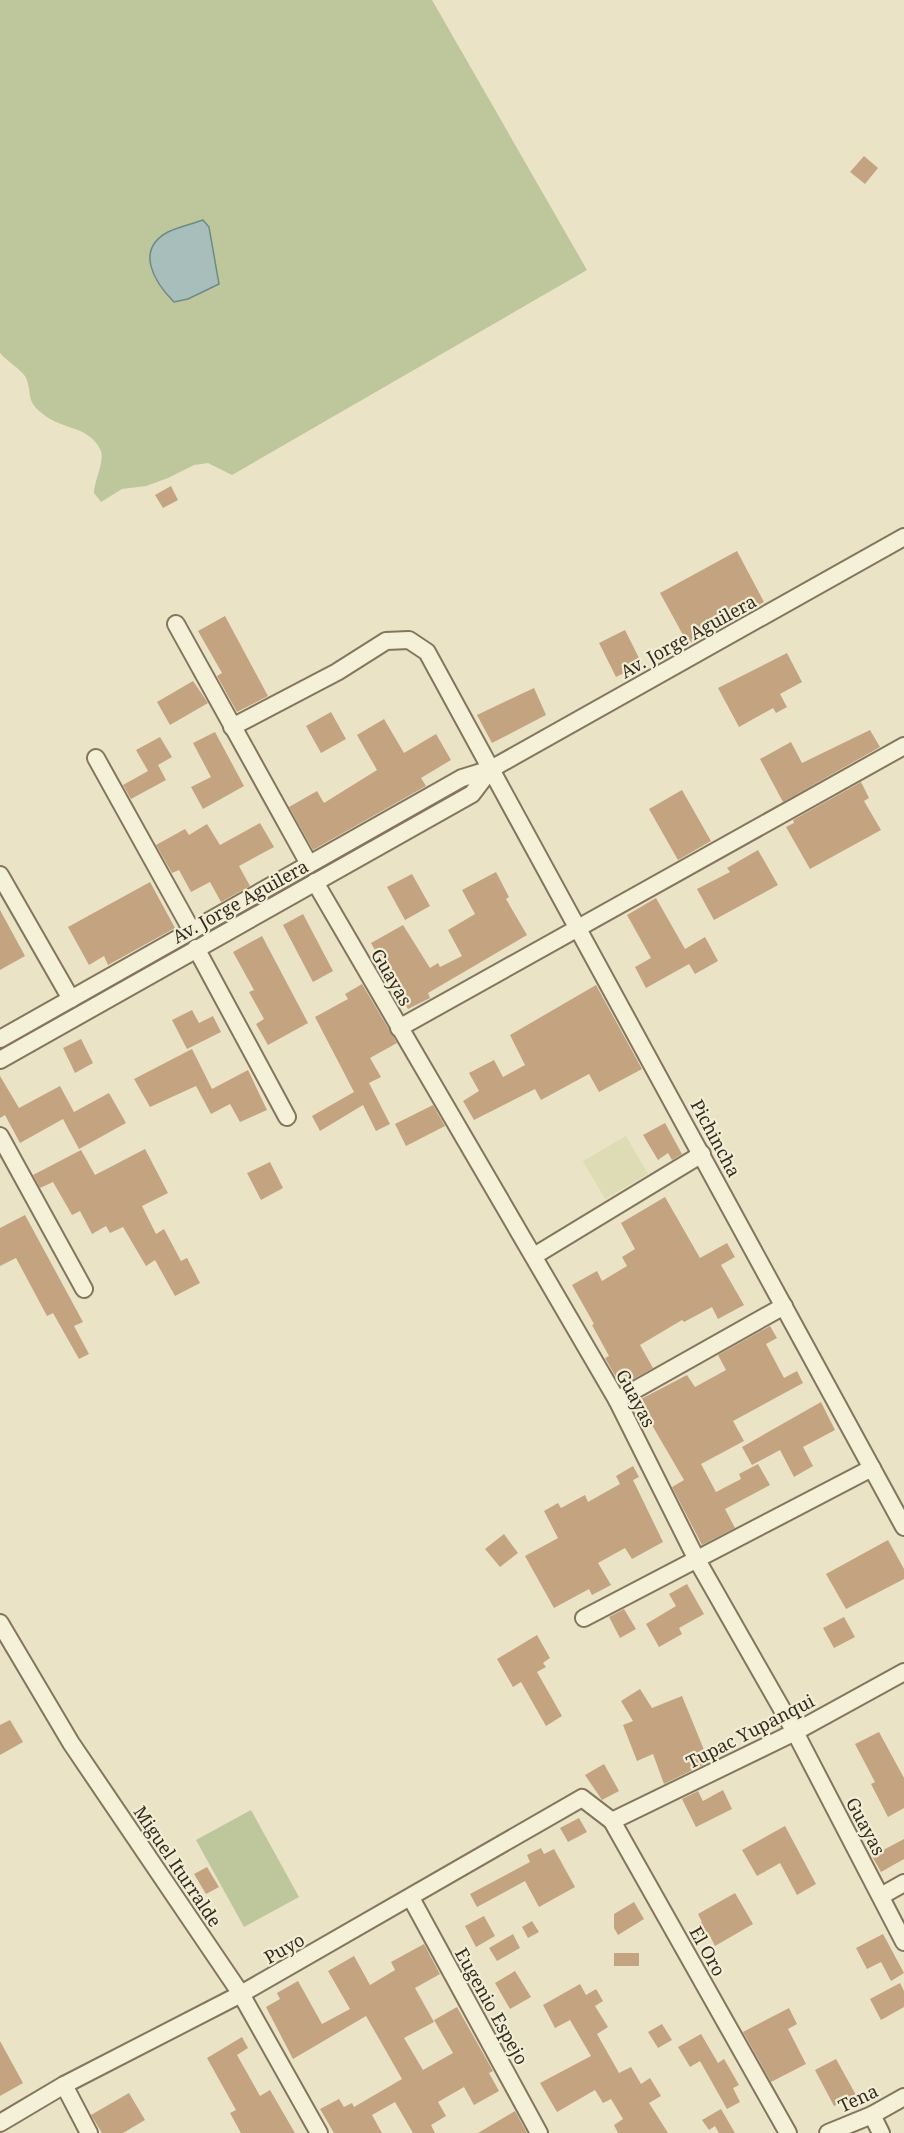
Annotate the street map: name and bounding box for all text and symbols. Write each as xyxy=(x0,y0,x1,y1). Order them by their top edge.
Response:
street label: Av. Jorge Aguilera xyxy=(616,589,760,683)
street label: Av. Jorge Aguilera xyxy=(168,854,312,948)
street label: Guayas xyxy=(366,944,418,1010)
street label: Pichincha xyxy=(686,1095,746,1181)
street label: Guayas xyxy=(611,1365,661,1431)
street label: Tupac Yupanqui xyxy=(682,1688,818,1774)
street label: Guayas xyxy=(841,1793,891,1859)
street label: Miguel Iturralde xyxy=(129,1801,227,1931)
street label: El Oro xyxy=(684,1922,732,1980)
street label: Puyo xyxy=(259,1927,309,1969)
street label: Eugenio Espejo xyxy=(450,1943,534,2069)
street label: Tena xyxy=(834,2078,882,2118)

